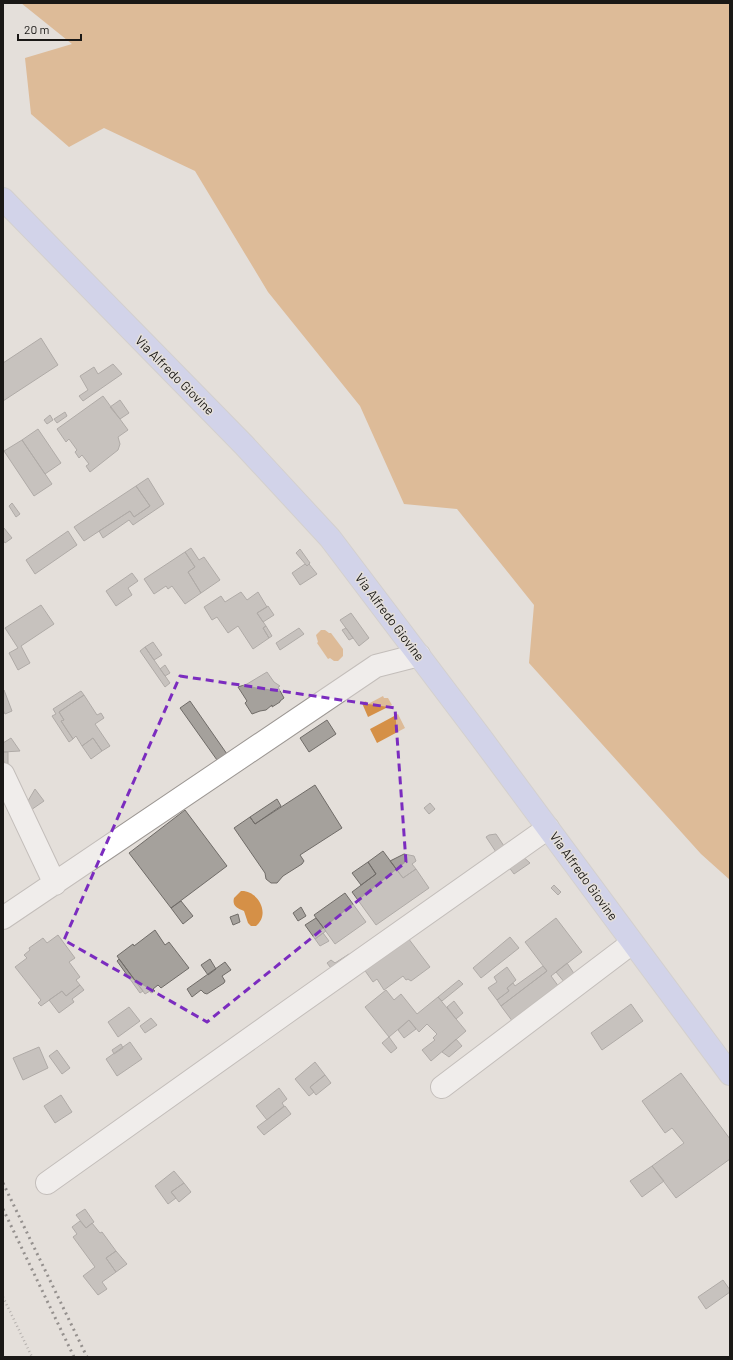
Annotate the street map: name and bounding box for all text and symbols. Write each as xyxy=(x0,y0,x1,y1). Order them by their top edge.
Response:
scale bar xyxy=(18,16,81,42)
text: 20 m xyxy=(24,22,50,36)
street label: Via Alfredo Giovine xyxy=(132,332,218,418)
street label: Via Alfredo Giovine xyxy=(352,570,428,664)
street label: Via Alfredo Giovine xyxy=(547,829,622,923)

